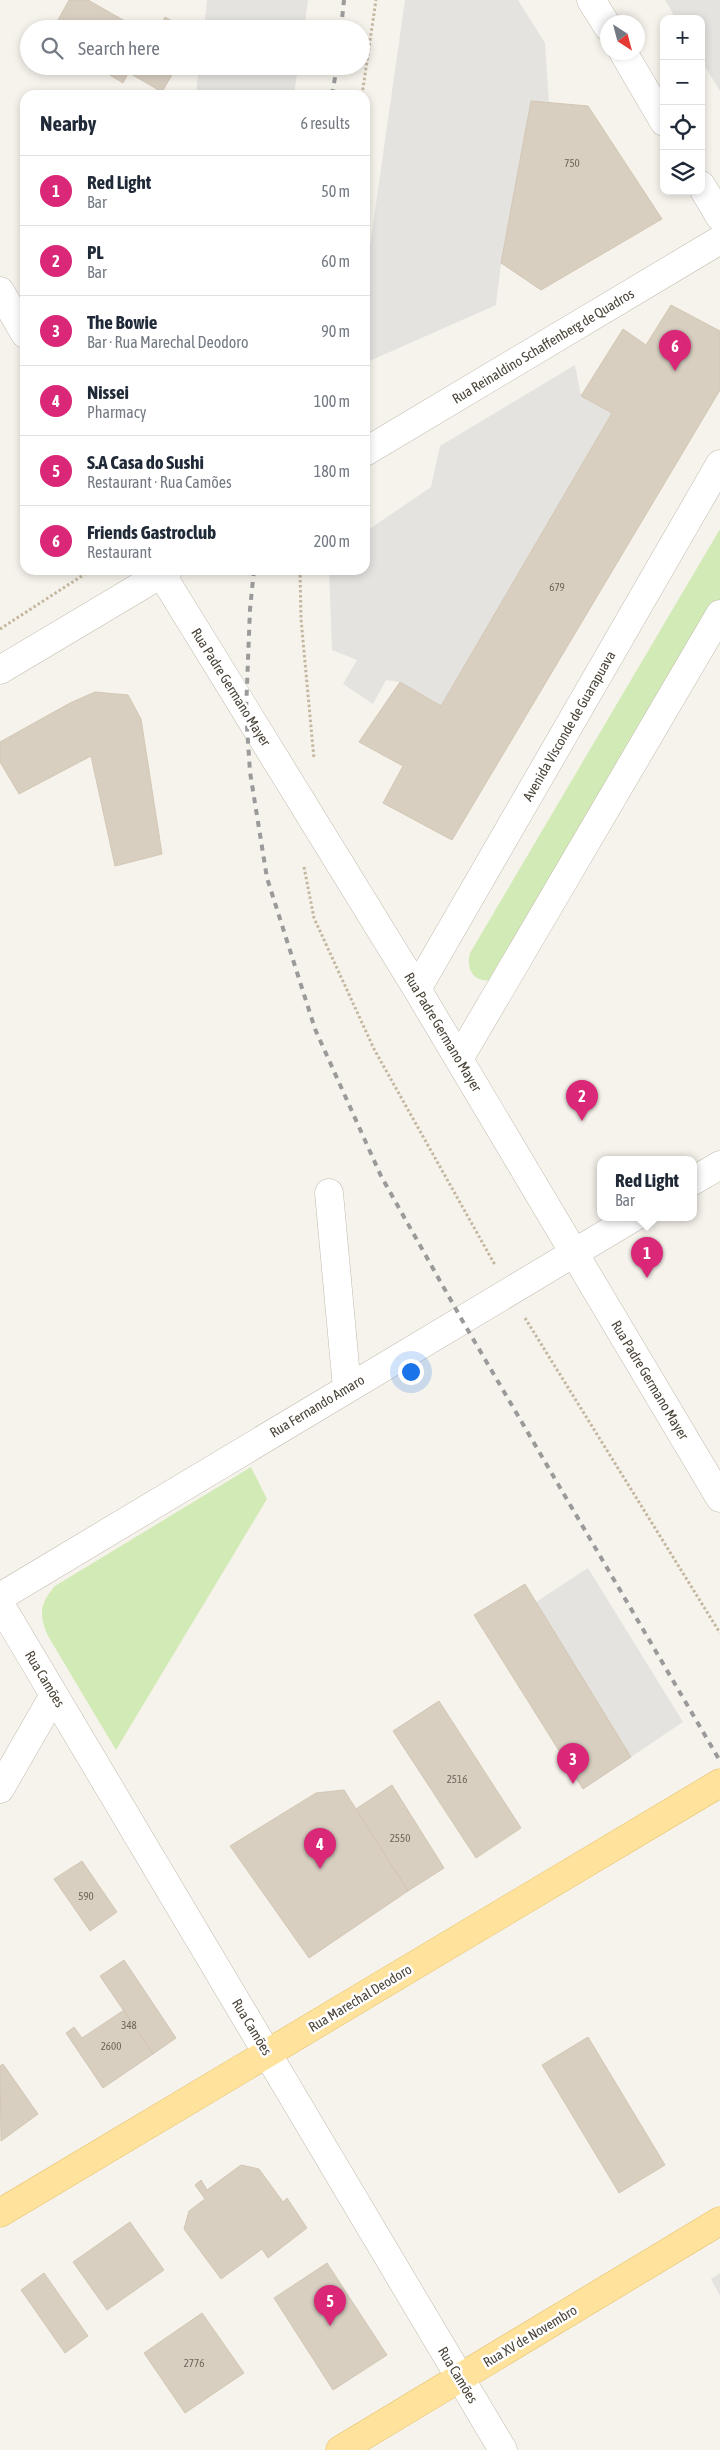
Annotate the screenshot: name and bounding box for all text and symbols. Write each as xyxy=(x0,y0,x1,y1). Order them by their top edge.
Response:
north arrow xyxy=(600,15,645,60)
map controls xyxy=(660,15,705,195)
button: + xyxy=(660,15,705,60)
search box xyxy=(20,20,370,75)
icon: search xyxy=(38,34,66,62)
text: Search here xyxy=(78,37,160,59)
button: − xyxy=(660,60,705,105)
button: locate xyxy=(660,105,705,150)
text: Nearby xyxy=(40,111,96,135)
text: 6 results xyxy=(300,114,350,132)
button: layers xyxy=(660,150,705,195)
house number: 750 xyxy=(564,157,580,169)
text: Red Light xyxy=(87,171,151,193)
text: 1 xyxy=(52,182,60,200)
text: 50 m xyxy=(321,182,350,200)
text: Bar xyxy=(87,193,107,211)
text: PL xyxy=(87,241,104,263)
text: 2 xyxy=(52,252,60,270)
text: 60 m xyxy=(321,252,350,270)
text: Bar xyxy=(87,263,107,281)
street label: Rua Reinaldino Schaffenberg de Quadros xyxy=(449,285,637,407)
text: The Bowie xyxy=(87,311,158,333)
text: 3 xyxy=(52,322,60,340)
text: 90 m xyxy=(321,322,350,340)
pin: 6 xyxy=(659,330,691,371)
text: Bar · Rua Marechal Deodoro xyxy=(87,333,249,351)
text: Nissei xyxy=(87,381,129,403)
text: 4 xyxy=(52,392,60,410)
text: 100 m xyxy=(314,392,350,410)
text: Pharmacy xyxy=(87,403,146,421)
text: S.A Casa do Sushi xyxy=(87,451,204,473)
text: 5 xyxy=(52,462,60,480)
text: 180 m xyxy=(314,462,350,480)
text: Restaurant · Rua Camões xyxy=(87,473,232,491)
text: Friends Gastroclub xyxy=(87,521,216,543)
text: 6 xyxy=(52,532,60,550)
text: 200 m xyxy=(314,532,350,550)
text: Restaurant xyxy=(87,543,152,561)
house number: 679 xyxy=(549,581,565,593)
street label: Rua Padre Germano Mayer xyxy=(188,625,274,750)
street label: Avenida Visconde de Guarapuava xyxy=(519,648,619,804)
street label: Rua Padre Germano Mayer xyxy=(401,970,485,1095)
pin: 2 xyxy=(566,1080,598,1121)
popup xyxy=(597,1156,697,1221)
text: Red Light xyxy=(615,1169,679,1191)
text: Bar xyxy=(615,1191,635,1209)
pin: 1 xyxy=(631,1237,663,1278)
street label: Rua Padre Germano Mayer xyxy=(608,1318,692,1443)
your location xyxy=(398,1359,424,1385)
street label: Rua Fernando Amaro xyxy=(267,1371,367,1441)
street label: Rua Camões xyxy=(22,1648,68,1710)
pin: 3 xyxy=(557,1743,589,1784)
house number: 2516 xyxy=(447,1773,467,1785)
pin: 4 xyxy=(304,1828,336,1869)
house number: 2550 xyxy=(390,1832,410,1844)
house number: 590 xyxy=(78,1890,94,1902)
street label: Rua Marechal Deodoro xyxy=(306,1961,414,2035)
street label: Rua Camões xyxy=(229,1996,275,2058)
house number: 348 xyxy=(121,2019,137,2031)
house number: 2600 xyxy=(101,2040,121,2052)
pin: 5 xyxy=(314,2285,346,2326)
street label: Rua XV de Novembro xyxy=(480,2302,580,2370)
street label: Rua Camões xyxy=(435,2344,481,2406)
house number: 2776 xyxy=(184,2357,204,2369)

